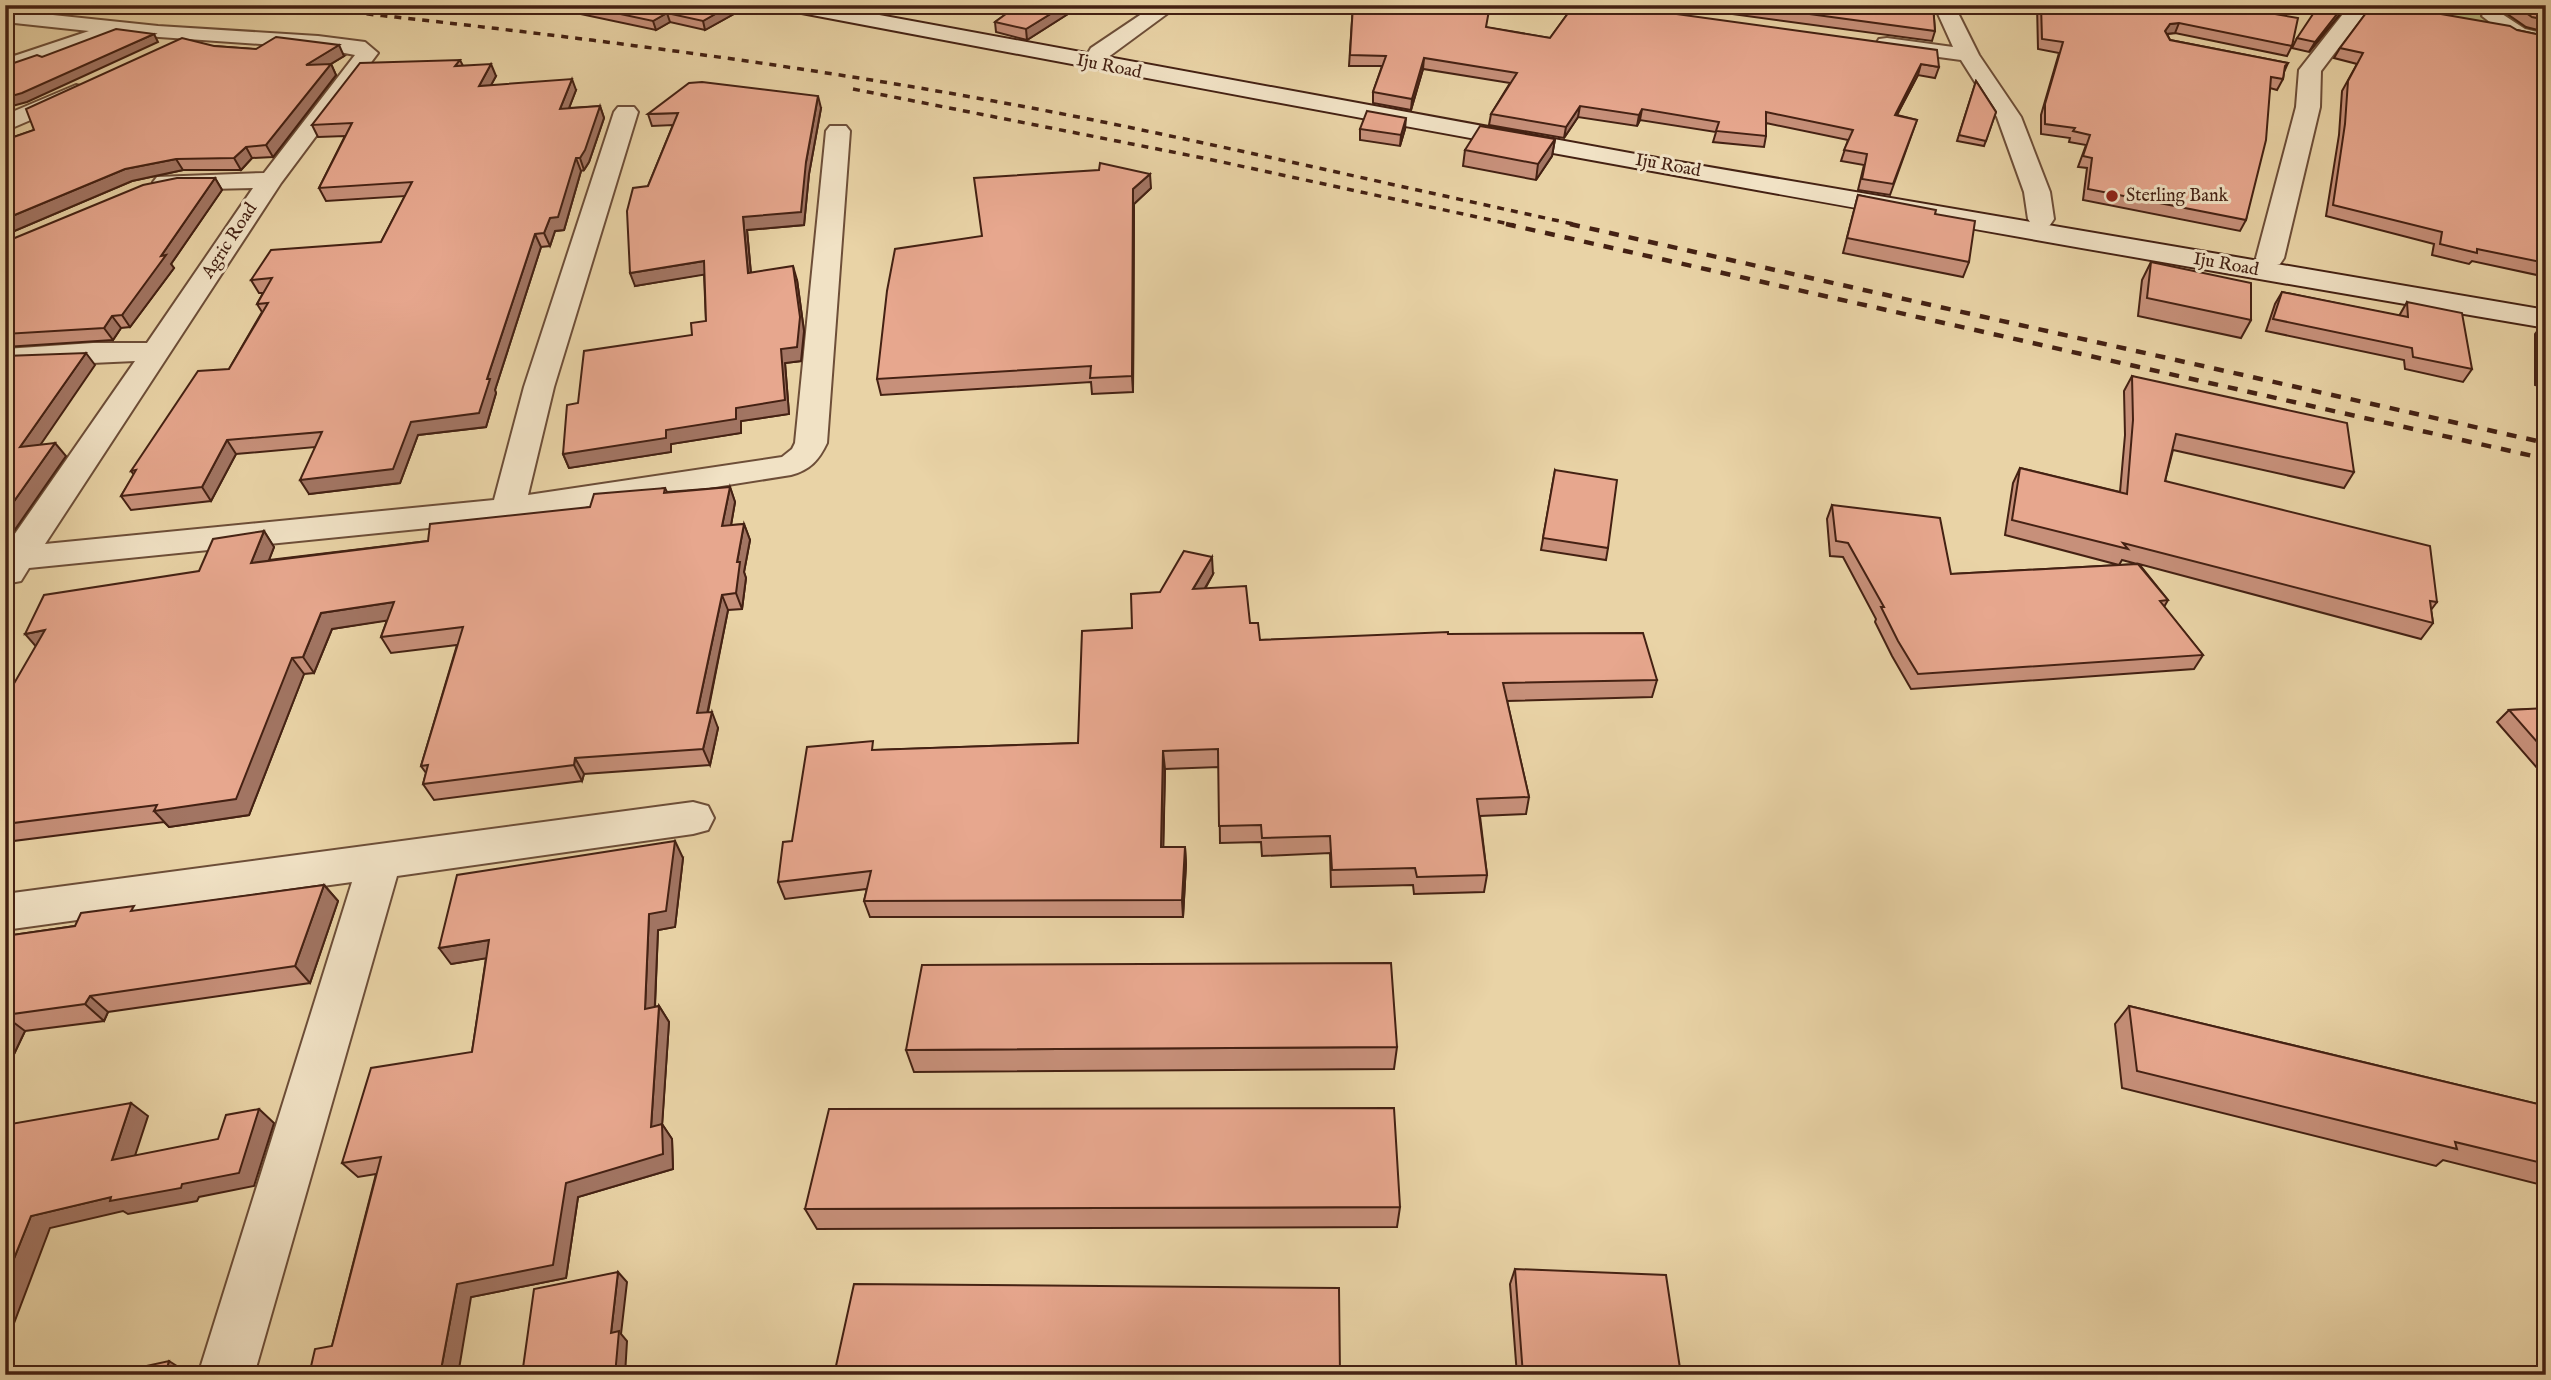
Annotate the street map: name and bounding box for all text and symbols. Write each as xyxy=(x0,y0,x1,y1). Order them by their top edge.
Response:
street label: Iju Road xyxy=(1074,49,1144,85)
street label: Iju Road xyxy=(1634,149,1703,183)
place label: Sterling Bank xyxy=(2126,185,2229,208)
marker: Sterling Bank xyxy=(2104,188,2120,204)
street label: Agric Road xyxy=(196,198,263,284)
street label: Iju Road xyxy=(2192,248,2261,282)

